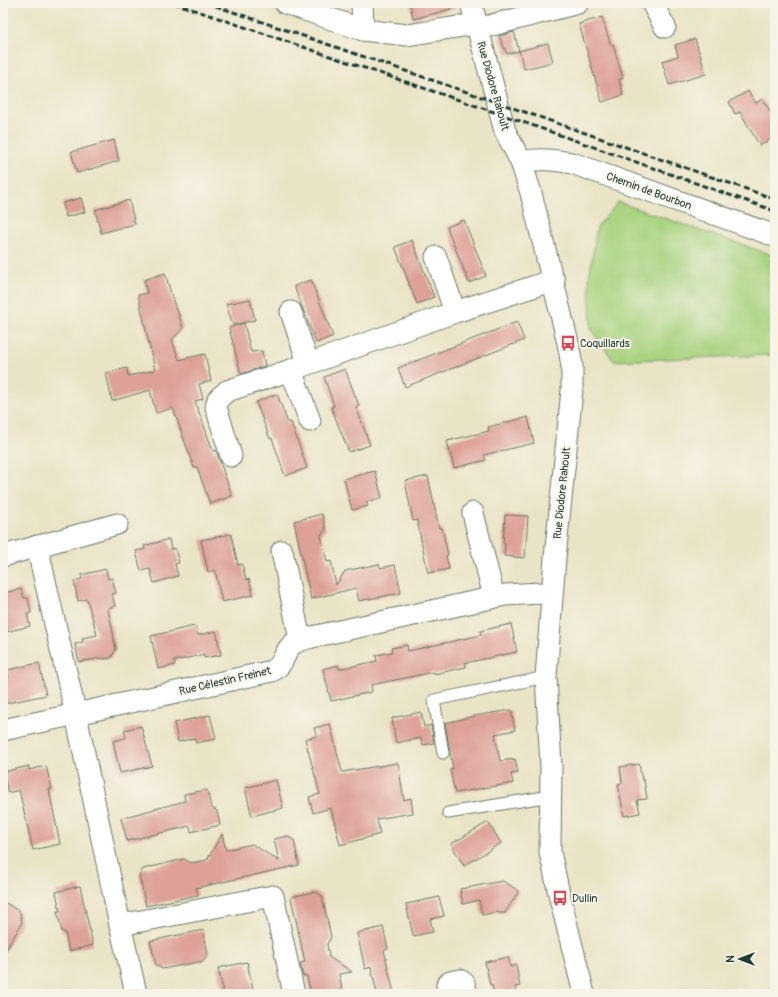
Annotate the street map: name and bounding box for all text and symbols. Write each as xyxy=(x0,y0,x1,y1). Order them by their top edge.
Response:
street label: Rue Diodore Rahoult xyxy=(474,40,512,133)
street label: Chemin de Bourbon xyxy=(605,170,693,212)
bus stop icon: Coquillards xyxy=(559,334,577,352)
place label: Coquillards xyxy=(580,337,630,350)
street label: Rue Diodore Rahoult xyxy=(551,446,573,540)
street label: Rue Célestin Freinet xyxy=(178,664,273,698)
bus stop icon: Dullin xyxy=(551,889,569,907)
place label: Dullin xyxy=(572,892,598,905)
north arrow xyxy=(720,939,760,979)
text: N xyxy=(724,955,737,963)

